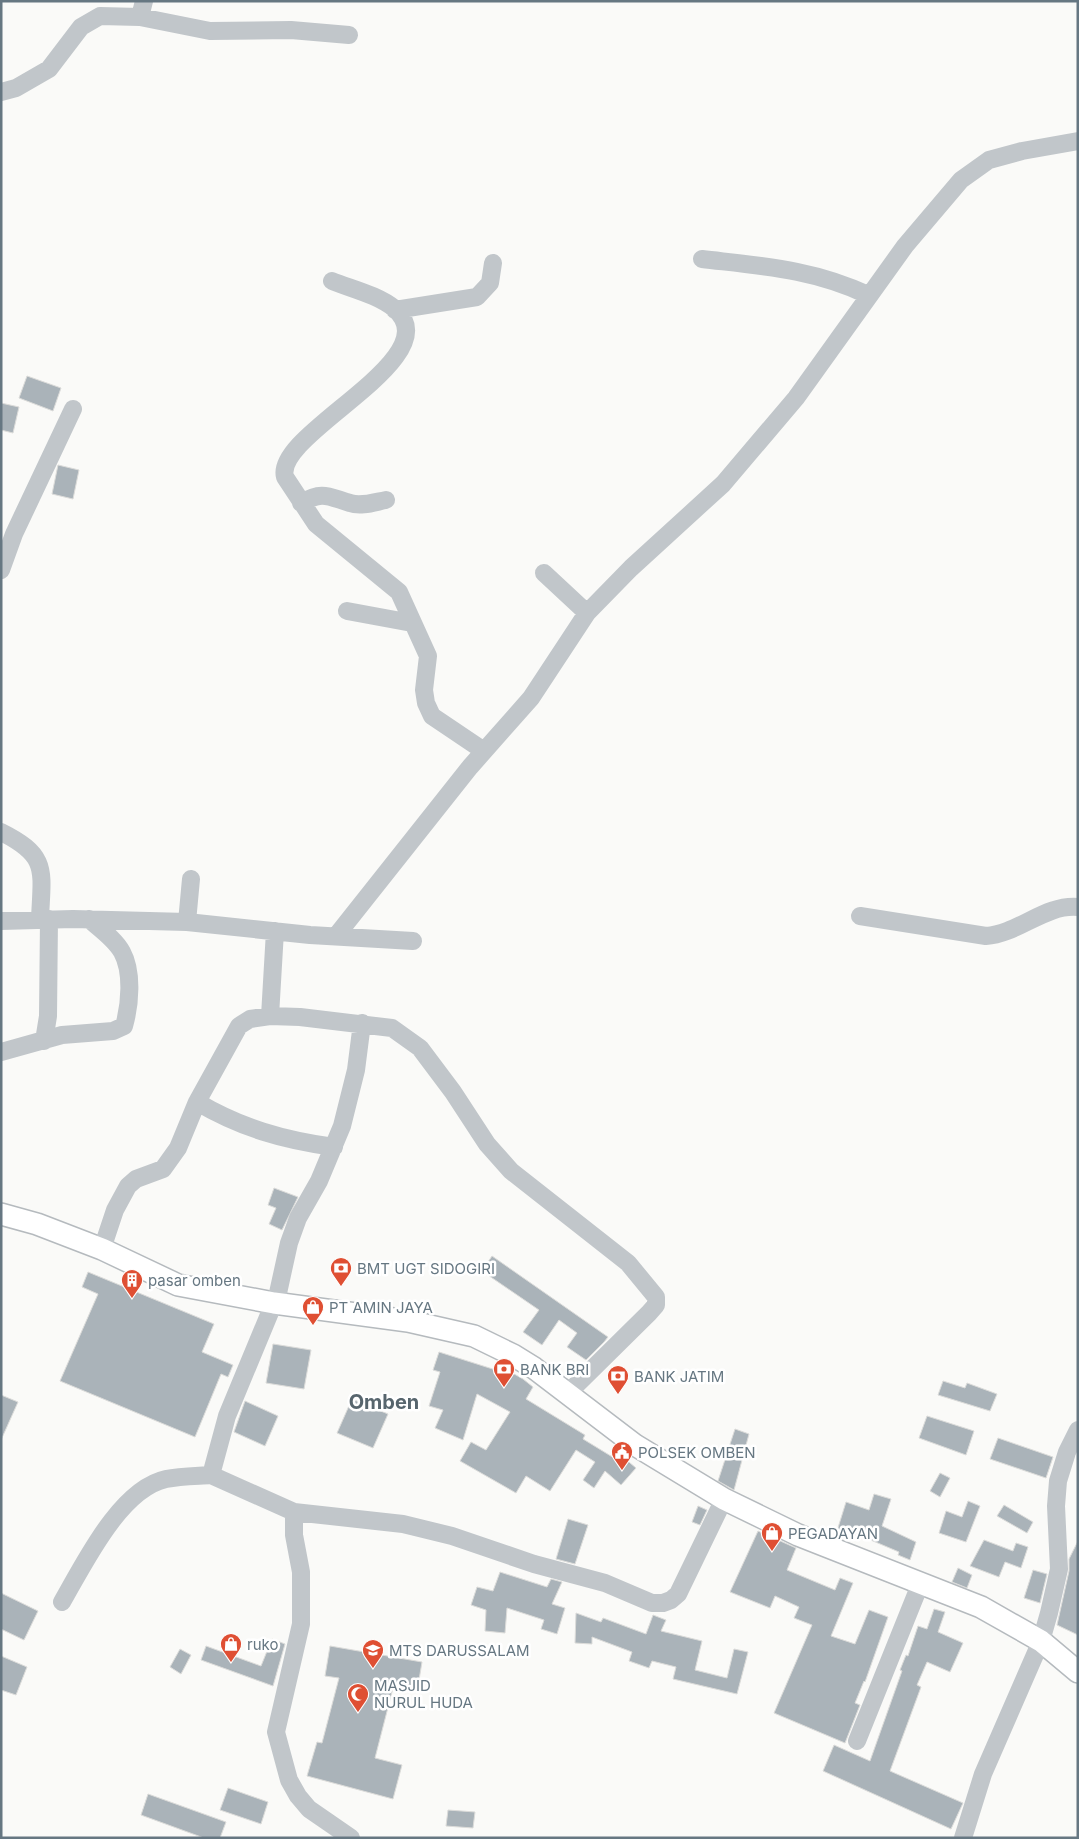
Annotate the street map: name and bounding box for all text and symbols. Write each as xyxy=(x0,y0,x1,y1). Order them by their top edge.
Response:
bank icon: BMT UGT SIDOGIRI xyxy=(329,1256,353,1287)
place label: BMT UGT SIDOGIRI xyxy=(357,1259,495,1278)
building icon: pasar omben xyxy=(120,1268,144,1299)
place label: pasar omben xyxy=(148,1271,241,1290)
shop icon: PT AMIN JAYA xyxy=(301,1295,325,1326)
place label: PT AMIN JAYA xyxy=(329,1298,433,1317)
bank icon: BANK BRI xyxy=(492,1357,516,1388)
place label: BANK BRI xyxy=(520,1360,589,1379)
bank icon: BANK JATIM xyxy=(606,1364,630,1395)
place label: BANK JATIM xyxy=(634,1367,724,1386)
district label: Omben xyxy=(349,1390,419,1414)
public building icon: POLSEK OMBEN xyxy=(610,1440,634,1471)
place label: POLSEK OMBEN xyxy=(638,1443,756,1462)
shop icon: PEGADAYAN xyxy=(760,1521,784,1552)
place label: PEGADAYAN xyxy=(788,1524,878,1543)
shop icon: ruko xyxy=(219,1632,243,1663)
place label: ruko xyxy=(247,1635,278,1654)
school or university icon: MTS DARUSSALAM xyxy=(361,1638,385,1669)
place label: MTS DARUSSALAM xyxy=(389,1641,530,1660)
place label: MASJID NURUL HUDA xyxy=(374,1676,473,1712)
mosque icon: MASJID NURUL HUDA xyxy=(346,1682,370,1713)

